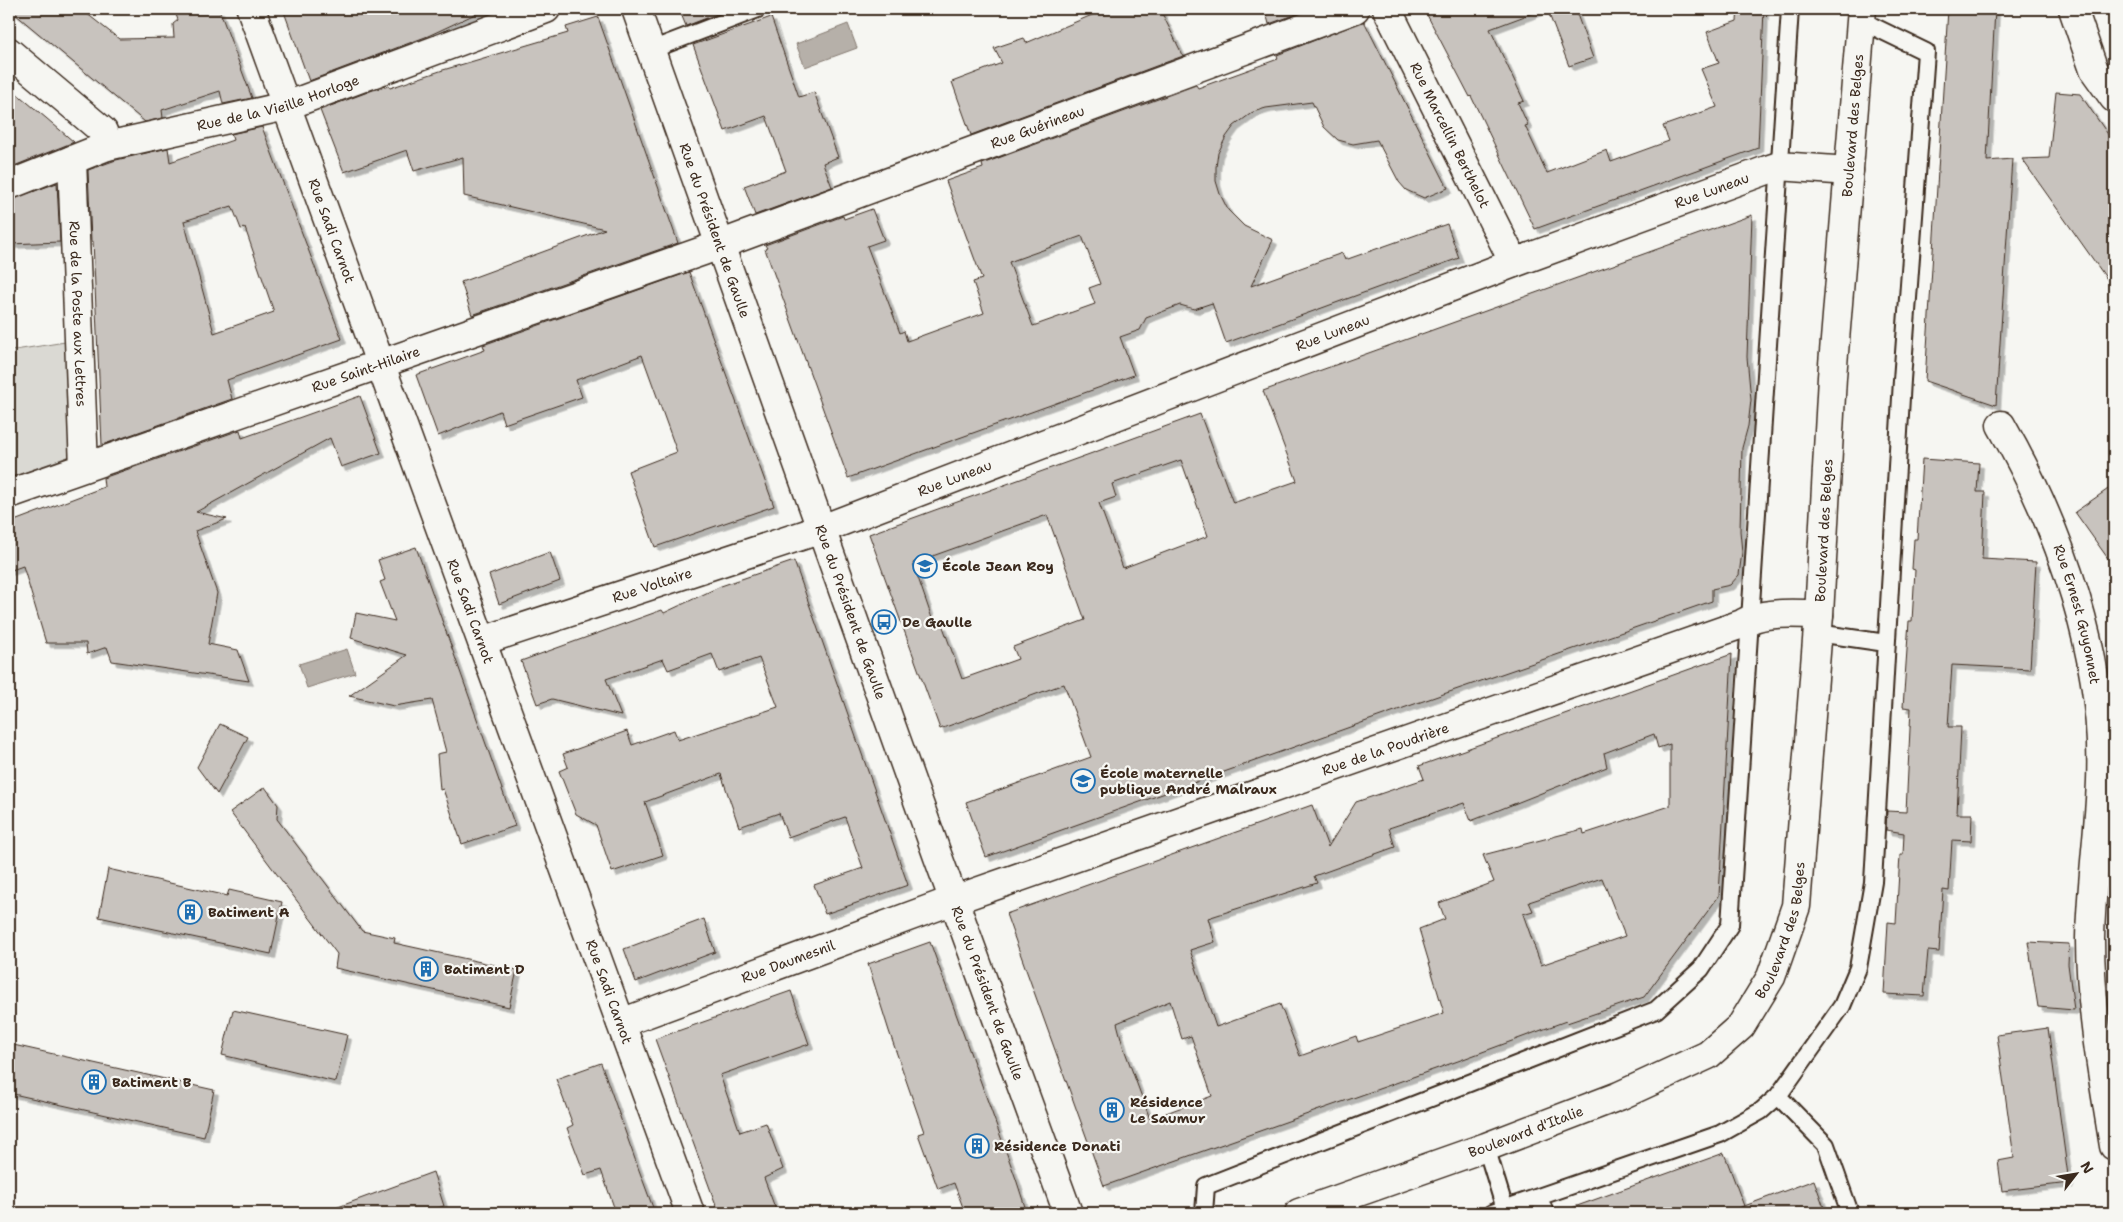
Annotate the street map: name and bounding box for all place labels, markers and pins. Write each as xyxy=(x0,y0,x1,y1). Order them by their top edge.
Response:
school or university icon: École Jean Roy xyxy=(912,553,938,579)
place label: École Jean Roy xyxy=(942,557,1054,575)
bus stop icon: De Gaulle xyxy=(871,609,897,635)
place label: De Gaulle xyxy=(902,613,972,631)
place label: École maternelle publique André Malraux xyxy=(1100,764,1277,798)
school or university icon: École maternelle publique André Malraux xyxy=(1070,768,1096,794)
building icon: Batiment A xyxy=(177,899,203,925)
place label: Batiment A xyxy=(208,903,290,921)
building icon: Batiment D xyxy=(413,956,439,982)
place label: Batiment D xyxy=(444,960,525,978)
building icon: Batiment B xyxy=(81,1069,107,1095)
place label: Batiment B xyxy=(112,1073,192,1091)
place label: Résidence Le Saumur xyxy=(1130,1093,1206,1127)
building icon: Résidence Le Saumur xyxy=(1099,1097,1125,1123)
building icon: Résidence Donati xyxy=(964,1133,990,1159)
place label: Résidence Donati xyxy=(994,1137,1120,1155)

